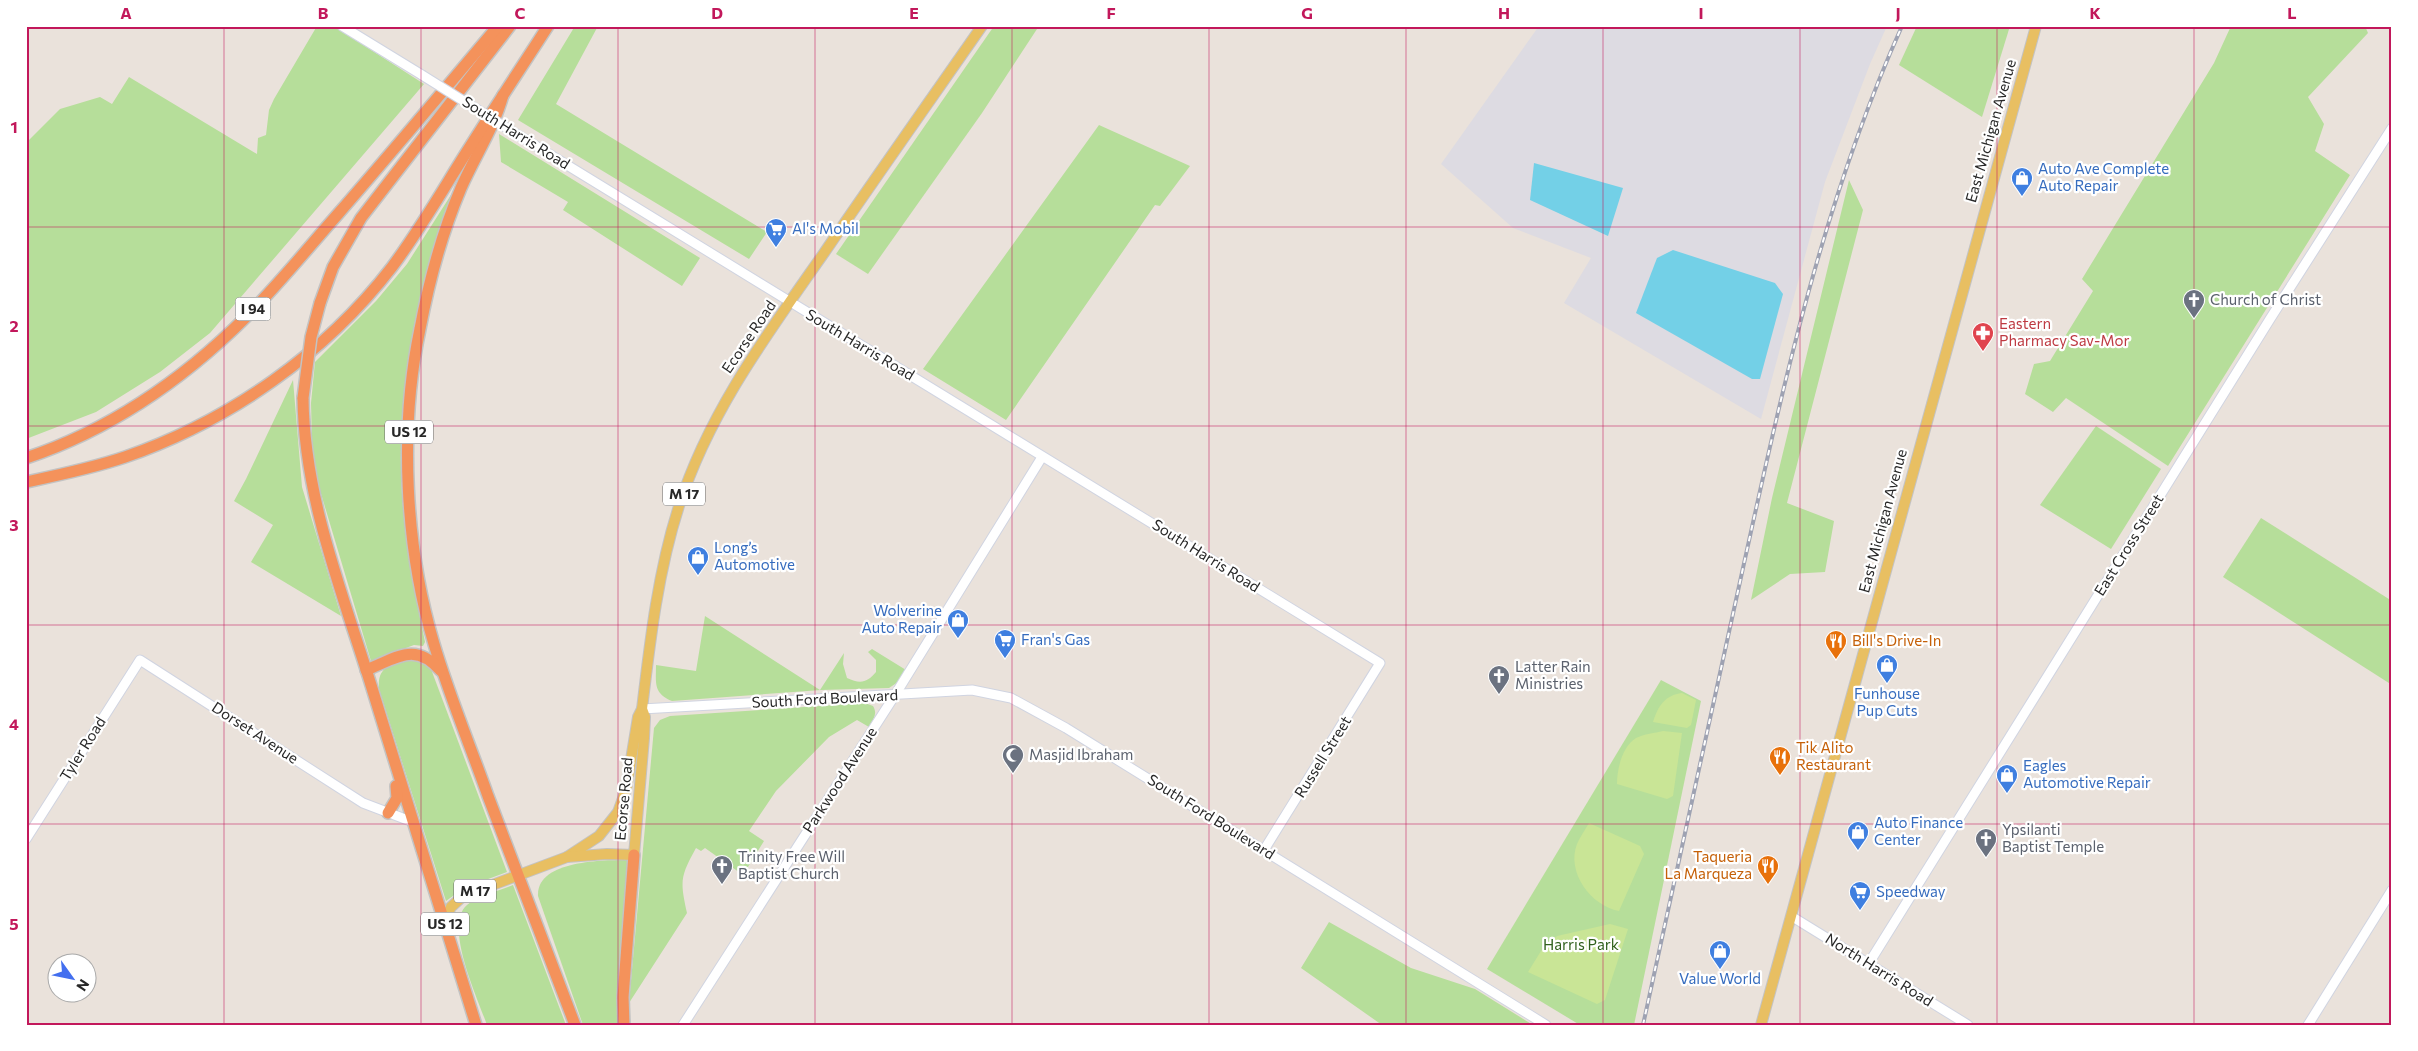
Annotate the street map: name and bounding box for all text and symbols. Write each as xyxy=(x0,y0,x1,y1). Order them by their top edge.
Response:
text: A xyxy=(120,3,132,22)
text: B xyxy=(318,3,329,22)
text: C xyxy=(515,3,526,22)
text: D xyxy=(711,3,723,22)
text: E xyxy=(909,3,919,22)
text: F xyxy=(1106,3,1116,22)
text: G xyxy=(1301,3,1313,22)
text: H xyxy=(1498,3,1510,22)
text: I xyxy=(1698,3,1704,22)
text: J xyxy=(1895,3,1901,22)
text: K xyxy=(2089,3,2101,22)
text: L xyxy=(2287,3,2297,22)
street label: East Michigan Avenue xyxy=(1961,57,2019,204)
street label: South Harris Road xyxy=(459,92,574,172)
text: 1 xyxy=(10,117,18,136)
place label: Auto Ave Complete Auto Repair xyxy=(2038,159,2169,194)
shop icon: Auto Ave Complete Auto Repair xyxy=(2010,166,2034,197)
supermarket icon: Al's Mobil xyxy=(764,217,788,248)
place label: Al's Mobil xyxy=(792,219,859,237)
church icon: Church of Christ xyxy=(2182,288,2206,319)
place label: Church of Christ xyxy=(2210,290,2321,308)
street label: Ecorse Road xyxy=(717,297,779,376)
road number: I 94 xyxy=(236,298,270,320)
street label: South Harris Road xyxy=(803,305,918,384)
place label: Eastern Pharmacy Sav-Mor xyxy=(1999,314,2130,349)
text: 2 xyxy=(9,316,19,335)
pharmacy icon: Eastern Pharmacy Sav-Mor xyxy=(1971,321,1995,352)
road number: US 12 xyxy=(385,421,433,444)
street label: East Michigan Avenue xyxy=(1854,447,1910,595)
road number: M 17 xyxy=(663,482,705,506)
street label: East Cross Street xyxy=(2090,490,2167,599)
text: 3 xyxy=(9,515,19,534)
street label: South Harris Road xyxy=(1149,515,1264,595)
place label: Long’s Automotive xyxy=(714,538,795,573)
shop icon: Long’s Automotive xyxy=(686,545,710,576)
place label: Wolverine Auto Repair xyxy=(862,601,942,636)
shop icon: Wolverine Auto Repair xyxy=(946,608,970,639)
supermarket icon: Fran's Gas xyxy=(993,628,1017,659)
restaurant icon: Bill's Drive-In xyxy=(1824,629,1848,660)
place label: Fran's Gas xyxy=(1021,630,1090,648)
place label: Bill's Drive-In xyxy=(1852,631,1941,649)
shop icon: Funhouse Pup Cuts xyxy=(1875,653,1899,684)
place label: Latter Rain Ministries xyxy=(1515,657,1591,692)
church icon: Latter Rain Ministries xyxy=(1487,664,1511,695)
place label: Funhouse Pup Cuts xyxy=(1854,684,1920,719)
street label: South Ford Boulevard xyxy=(751,685,899,711)
street label: Dorset Avenue xyxy=(209,698,302,767)
street label: Russell Street xyxy=(1290,712,1354,801)
street label: Tyler Road xyxy=(55,713,109,784)
text: 4 xyxy=(9,714,19,733)
street label: Parkwood Avenue xyxy=(798,723,880,836)
place label: Tik Alito Restaurant xyxy=(1796,738,1871,773)
mosque icon: Masjid Ibraham xyxy=(1001,743,1025,774)
place label: Masjid Ibraham xyxy=(1029,745,1133,763)
restaurant icon: Tik Alito Restaurant xyxy=(1768,745,1792,776)
street label: Ecorse Road xyxy=(610,756,636,841)
place label: Eagles Automotive Repair xyxy=(2023,756,2151,791)
shop icon: Eagles Automotive Repair xyxy=(1995,763,2019,794)
street label: South Ford Boulevard xyxy=(1145,770,1278,863)
place label: Auto Finance Center xyxy=(1874,813,1963,848)
shop icon: Auto Finance Center xyxy=(1846,820,1870,851)
place label: Ypsilanti Baptist Temple xyxy=(2002,820,2104,855)
church icon: Ypsilanti Baptist Temple xyxy=(1974,827,1998,858)
place label: Trinity Free Will Baptist Church xyxy=(738,847,845,882)
place label: Taqueria La Marqueza xyxy=(1665,847,1752,882)
church icon: Trinity Free Will Baptist Church xyxy=(710,854,734,885)
restaurant icon: Taqueria La Marqueza xyxy=(1756,854,1780,885)
road number: M 17 xyxy=(454,879,496,902)
supermarket icon: Speedway xyxy=(1848,880,1872,911)
place label: Speedway xyxy=(1876,882,1946,900)
road number: US 12 xyxy=(421,912,469,936)
text: 5 xyxy=(9,914,19,933)
street label: North Harris Road xyxy=(1822,929,1937,1010)
park label: Harris Park xyxy=(1543,935,1619,953)
shop icon: Value World xyxy=(1708,939,1732,970)
north arrow xyxy=(48,954,98,1004)
place label: Value World xyxy=(1679,969,1761,987)
text: N xyxy=(73,976,93,994)

